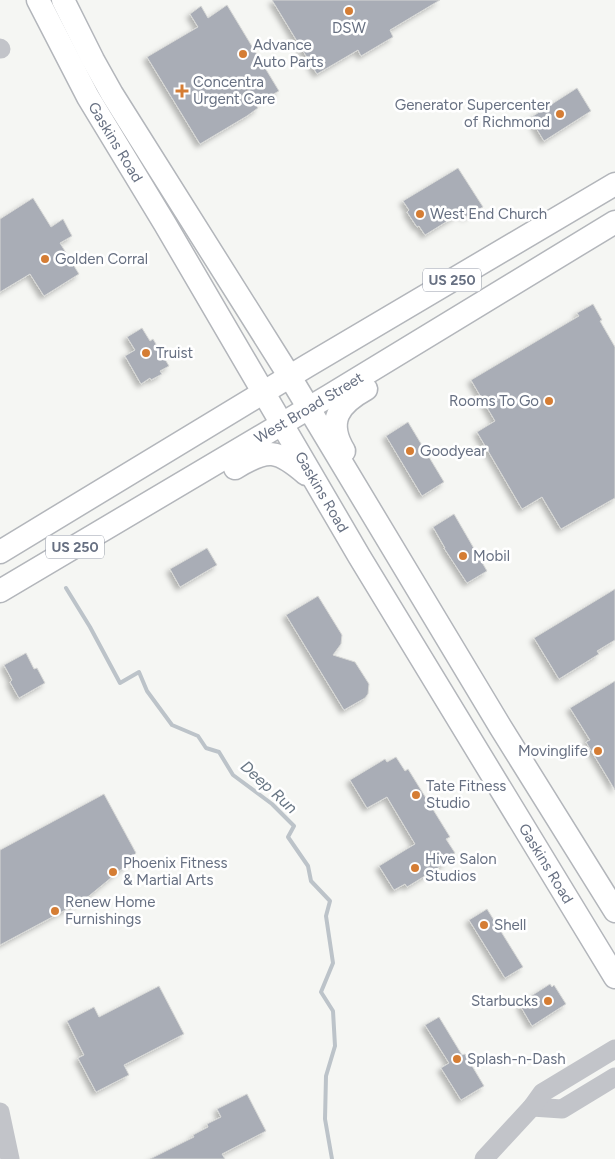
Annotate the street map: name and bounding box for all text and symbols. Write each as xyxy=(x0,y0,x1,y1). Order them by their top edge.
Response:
marker: DSW xyxy=(343,5,355,17)
place label: DSW xyxy=(332,19,367,37)
place label: Advance Auto Parts xyxy=(253,36,323,71)
marker: Advance Auto Parts xyxy=(237,48,249,60)
place label: Concentra Urgent Care xyxy=(193,73,275,108)
marker: Concentra Urgent Care xyxy=(175,84,189,98)
place label: Generator Supercenter of Richmond xyxy=(395,96,550,131)
street label: Gaskins Road xyxy=(84,99,147,186)
marker: Generator Supercenter of Richmond xyxy=(554,108,566,120)
place label: West End Church xyxy=(430,205,547,223)
marker: West End Church xyxy=(414,208,426,220)
place label: Golden Corral xyxy=(55,250,148,268)
marker: Golden Corral xyxy=(39,253,51,265)
road number: US 250 xyxy=(423,268,481,292)
place label: Truist xyxy=(156,344,193,362)
marker: Truist xyxy=(140,347,152,359)
street label: West Broad Street xyxy=(251,368,367,447)
place label: Rooms To Go xyxy=(449,392,539,410)
marker: Rooms To Go xyxy=(543,395,555,407)
place label: Goodyear xyxy=(420,442,486,460)
marker: Goodyear xyxy=(404,445,416,457)
street label: Gaskins Road xyxy=(291,448,352,536)
road number: US 250 xyxy=(46,536,104,558)
place label: Mobil xyxy=(473,547,510,565)
marker: Mobil xyxy=(457,550,469,562)
place label: Movinglife xyxy=(518,742,588,760)
marker: Movinglife xyxy=(592,745,604,757)
water label: Deep Run xyxy=(237,757,301,817)
place label: Tate Fitness Studio xyxy=(426,777,506,812)
marker: Tate Fitness Studio xyxy=(410,789,422,801)
street label: Gaskins Road xyxy=(515,820,577,907)
place label: Hive Salon Studios xyxy=(425,850,497,885)
place label: Phoenix Fitness & Martial Arts xyxy=(123,854,227,889)
marker: Hive Salon Studios xyxy=(409,862,421,874)
marker: Phoenix Fitness & Martial Arts xyxy=(107,866,119,878)
place label: Renew Home Furnishings xyxy=(65,893,155,928)
marker: Renew Home Furnishings xyxy=(49,905,61,917)
place label: Shell xyxy=(494,916,526,934)
marker: Shell xyxy=(478,919,490,931)
place label: Starbucks xyxy=(471,992,538,1010)
marker: Starbucks xyxy=(542,995,554,1007)
place label: Splash-n-Dash xyxy=(467,1050,566,1068)
marker: Splash-n-Dash xyxy=(451,1053,463,1065)

